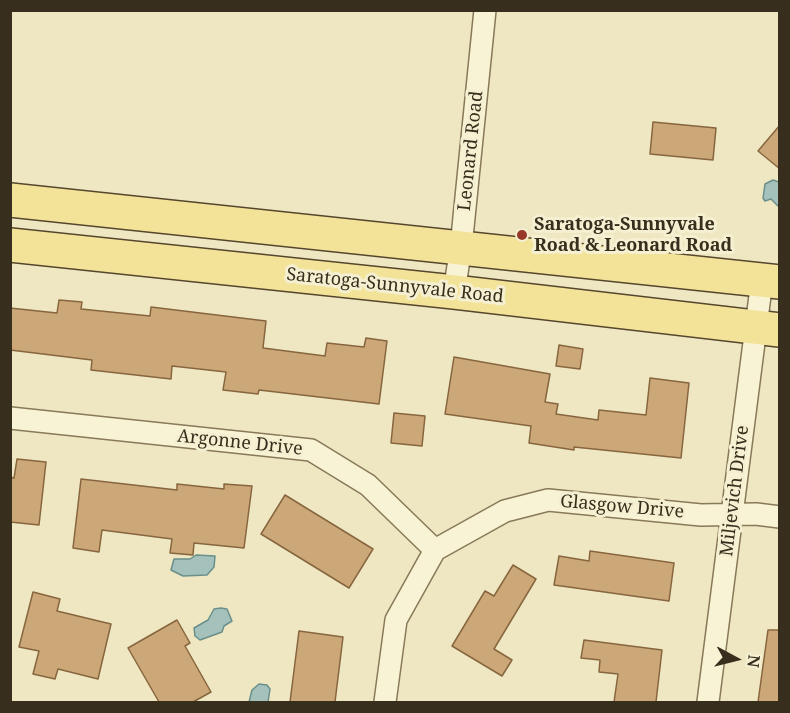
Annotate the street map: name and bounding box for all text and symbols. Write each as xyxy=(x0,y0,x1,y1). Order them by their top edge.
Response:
street label: Leonard Road xyxy=(454,90,488,212)
place label: Saratoga-Sunnyvale Road & Leonard Road xyxy=(534,214,732,256)
marker: Saratoga-Sunnyvale Road & Leonard Road xyxy=(515,228,529,242)
street label: Saratoga-Sunnyvale Road xyxy=(285,264,505,308)
street label: Miljevich Drive xyxy=(716,424,754,558)
street label: Argonne Drive xyxy=(176,426,304,460)
street label: Glasgow Drive xyxy=(559,491,685,523)
north arrow xyxy=(706,629,766,689)
text: N xyxy=(742,654,766,669)

